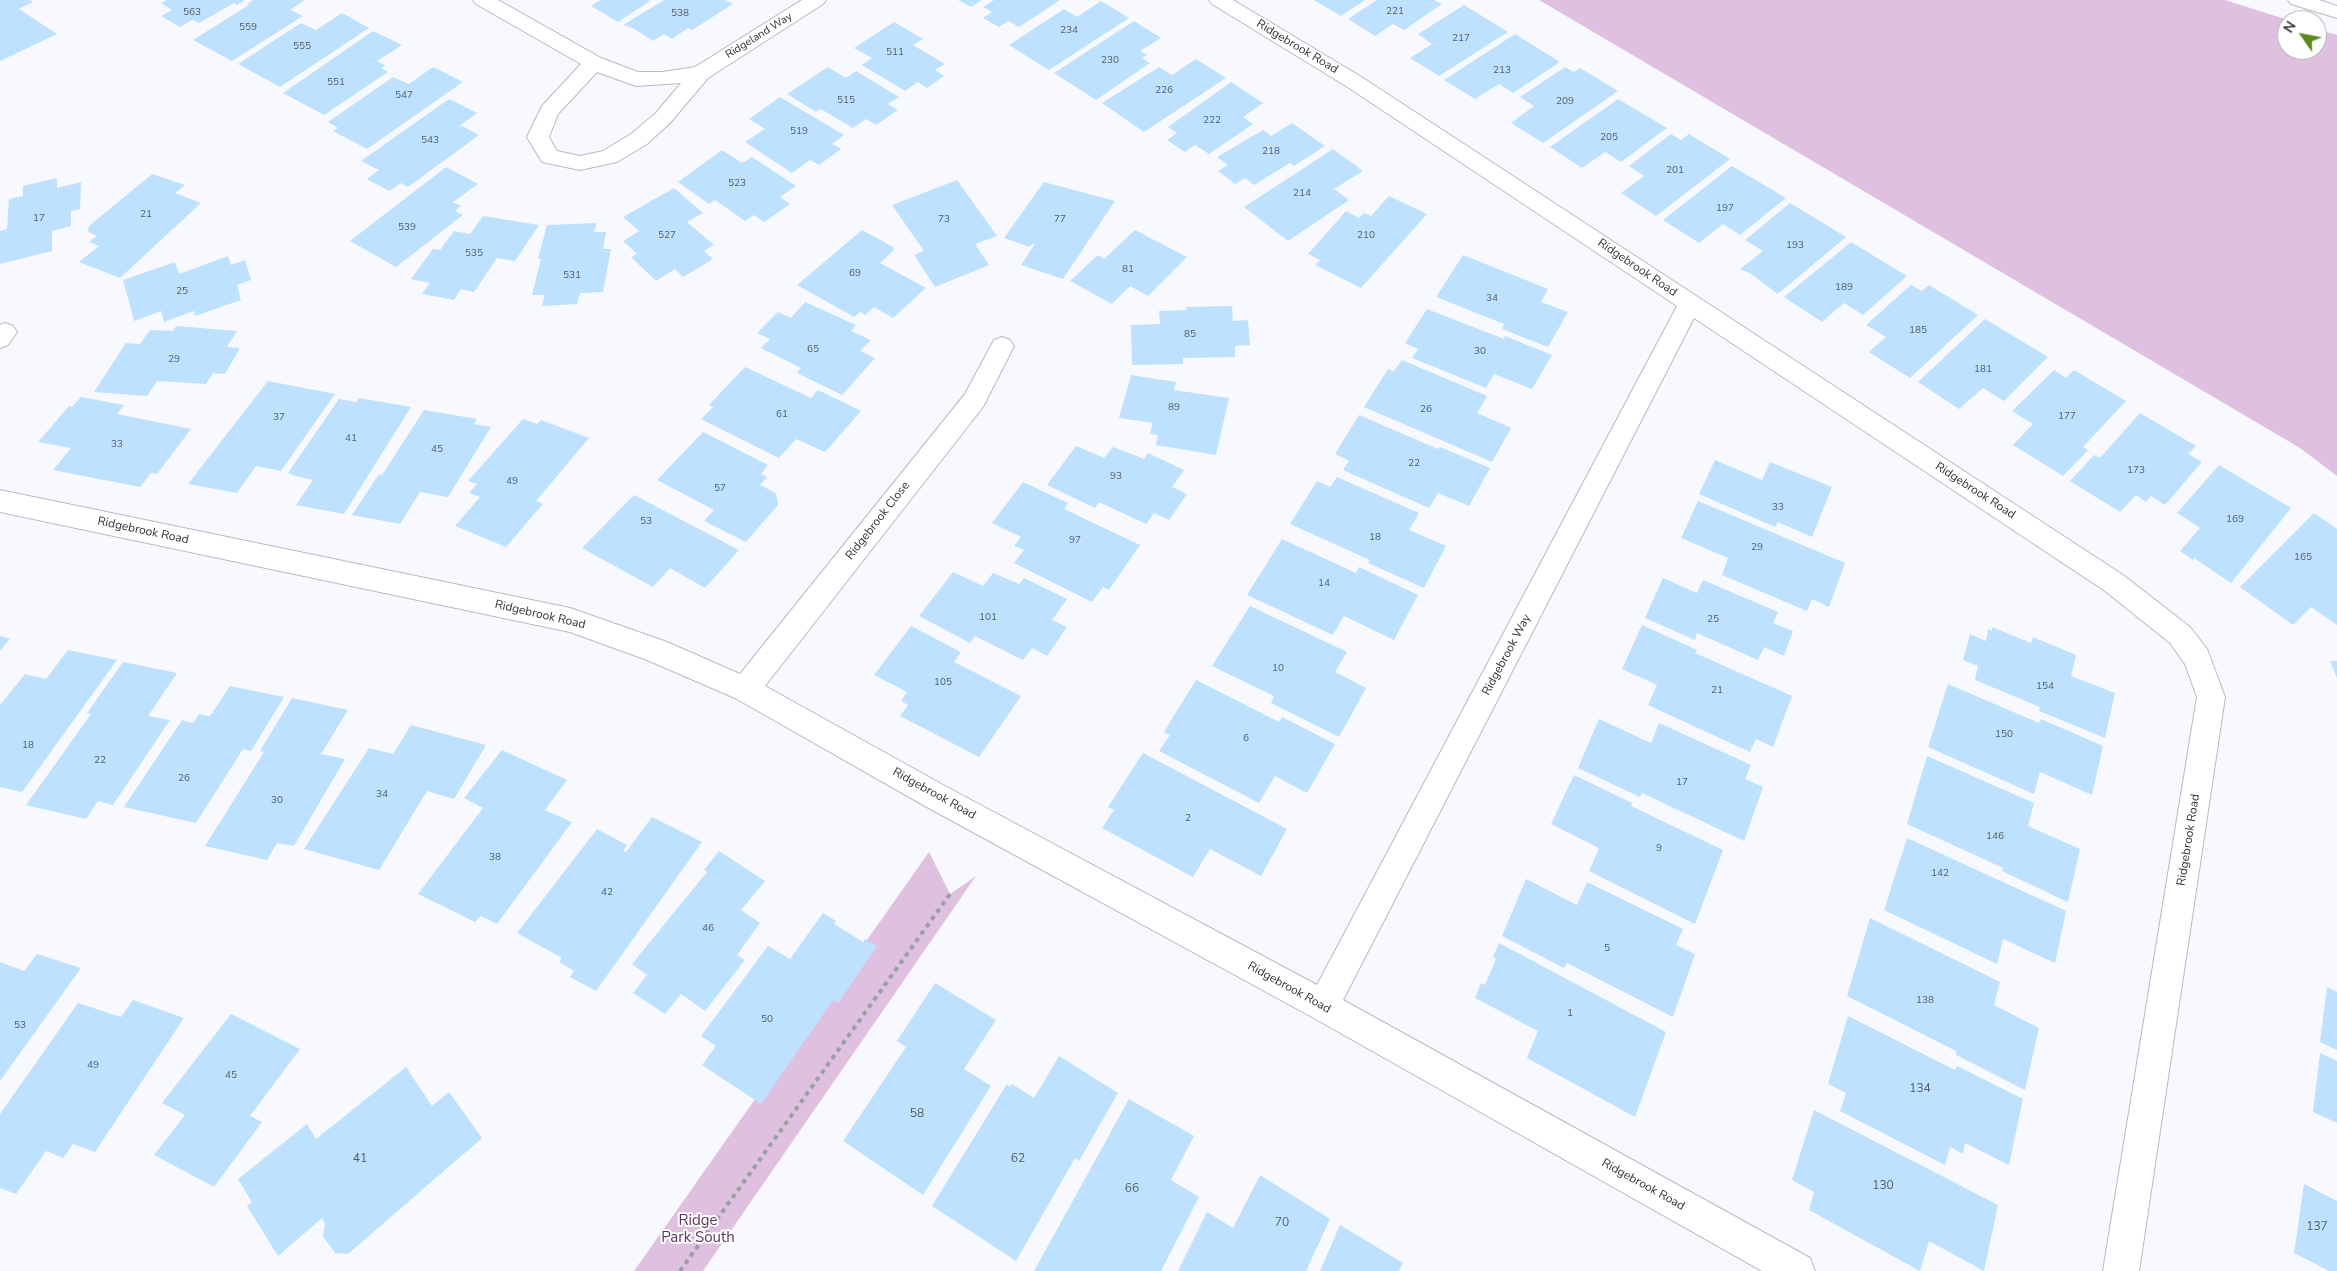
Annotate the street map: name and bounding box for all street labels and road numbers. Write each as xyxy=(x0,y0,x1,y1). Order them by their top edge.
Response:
street label: Ridgeland Way xyxy=(723,10,795,62)
street label: Ridgebrook Road xyxy=(1254,17,1340,77)
street label: Ridgebrook Road xyxy=(1595,236,1679,300)
street label: Ridgebrook Road xyxy=(1932,460,2018,522)
street label: Ridgebrook Close xyxy=(843,479,913,563)
street label: Ridgebrook Road xyxy=(96,514,190,548)
street label: Ridgebrook Road xyxy=(493,598,587,632)
street label: Ridgebrook Way xyxy=(1480,612,1534,698)
street label: Ridgebrook Road xyxy=(890,765,978,823)
street label: Ridgebrook Road xyxy=(2175,793,2203,887)
street label: Ridgebrook Road xyxy=(1245,959,1333,1017)
street label: Ridgebrook Road xyxy=(1599,1156,1687,1214)

